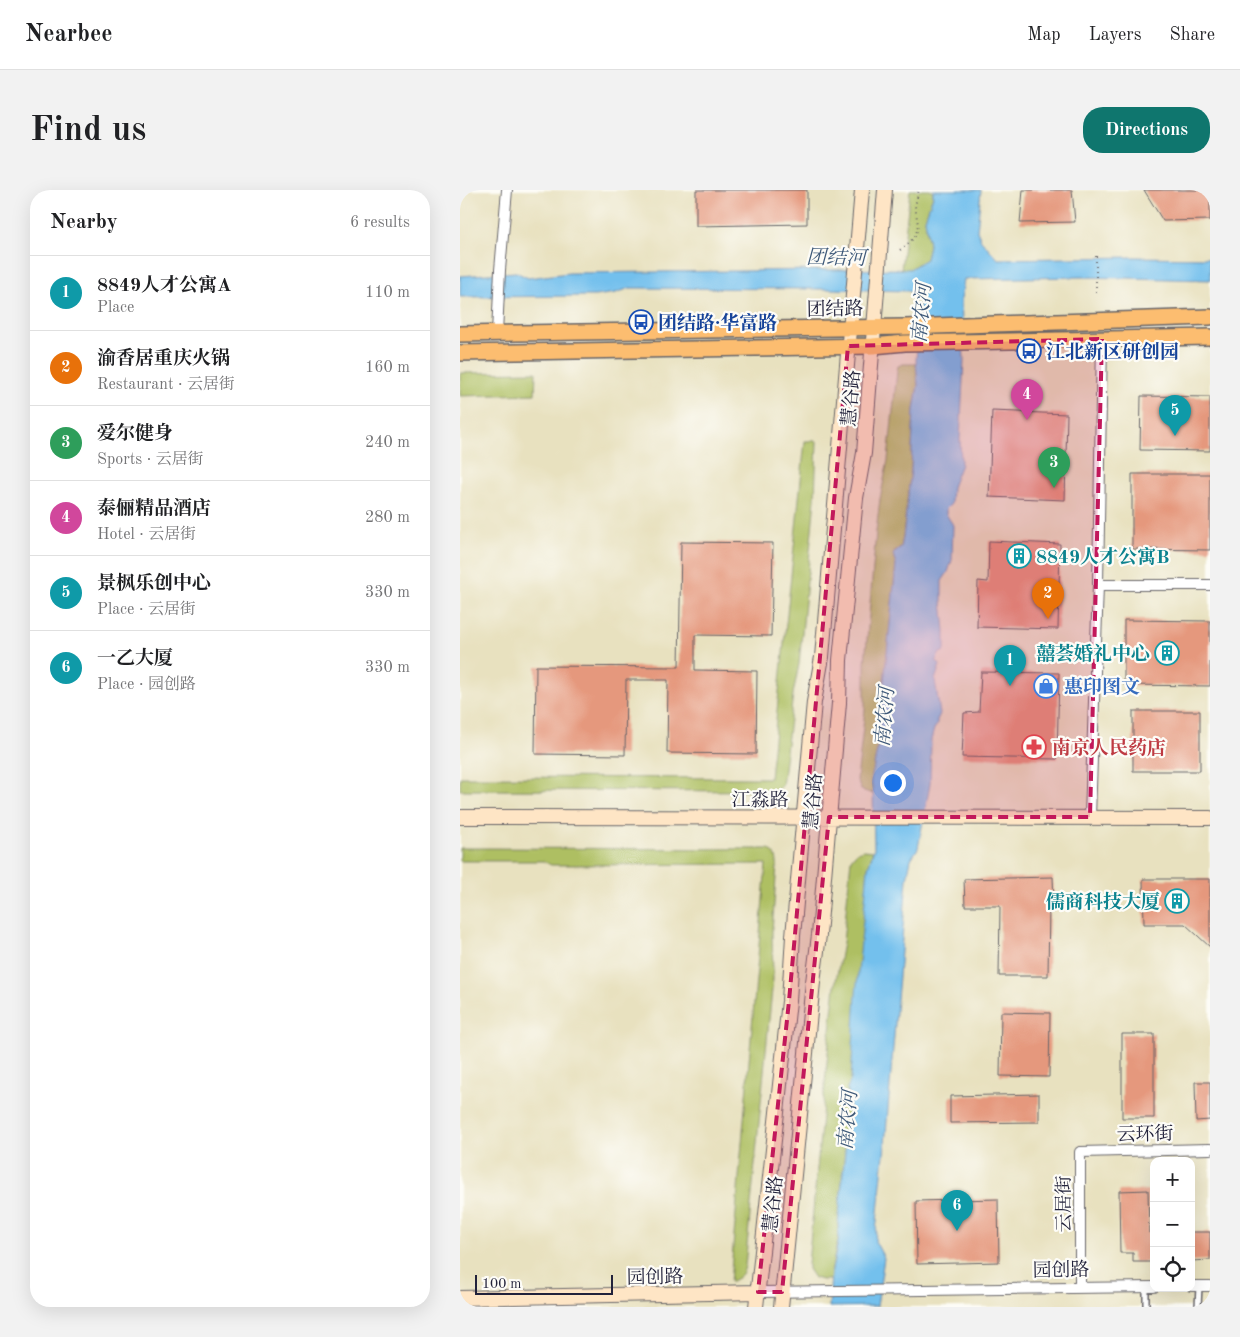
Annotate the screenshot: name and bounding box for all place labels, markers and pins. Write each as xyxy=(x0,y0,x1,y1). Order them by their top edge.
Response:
bus stop icon: 团结路·华富路 xyxy=(628,309,654,335)
place label: 团结路·华富路 xyxy=(658,312,777,334)
bus stop icon: 江北新区研创园 xyxy=(1016,338,1042,364)
place label: 江北新区研创园 xyxy=(1046,341,1179,363)
pin: 4 xyxy=(1011,379,1043,420)
pin: 5 xyxy=(1159,395,1191,436)
pin: 3 xyxy=(1038,447,1070,488)
building icon: 8849人才公寓B xyxy=(1006,543,1032,569)
place label: 8849人才公寓B xyxy=(1036,546,1170,568)
pin: 2 xyxy=(1032,578,1064,619)
building icon: 囍荟婚礼中心 xyxy=(1154,640,1180,666)
place label: 囍荟婚礼中心 xyxy=(1036,643,1150,665)
pin: 1 xyxy=(994,645,1026,686)
shop icon: 惠印图文 xyxy=(1033,673,1059,699)
place label: 惠印图文 xyxy=(1064,676,1140,698)
pharmacy icon: 南京人民药店 xyxy=(1021,734,1047,760)
place label: 南京人民药店 xyxy=(1052,737,1166,759)
building icon: 儒商科技大厦 xyxy=(1164,888,1190,914)
place label: 儒商科技大厦 xyxy=(1046,891,1160,913)
pin: 6 xyxy=(941,1190,973,1231)

